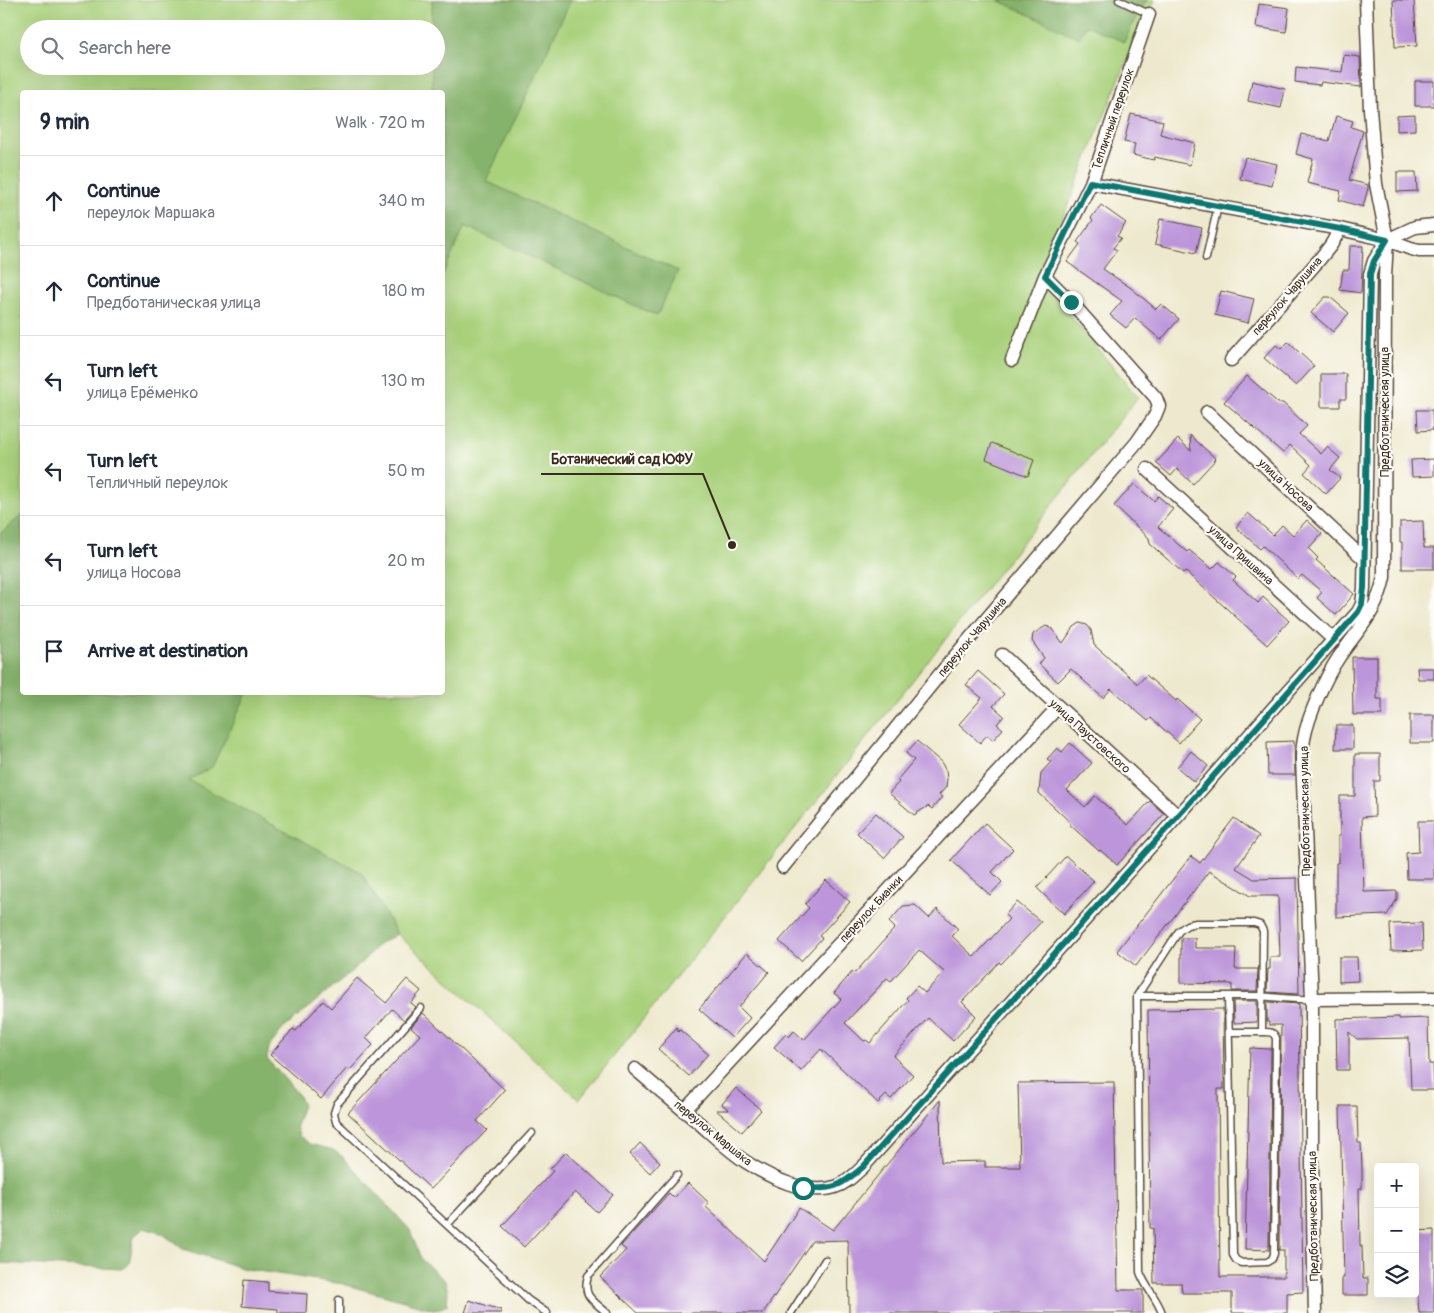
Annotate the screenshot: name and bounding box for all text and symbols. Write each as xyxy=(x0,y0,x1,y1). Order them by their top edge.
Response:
search box xyxy=(20,20,445,75)
icon: search xyxy=(38,34,66,62)
text: Search here xyxy=(78,36,171,60)
street label: Тепличный переулок xyxy=(1089,67,1138,172)
text: 9 min xyxy=(40,109,89,136)
text: Walk · 720 m xyxy=(335,113,425,133)
text: Continue xyxy=(87,179,160,203)
icon: ahead xyxy=(40,187,68,215)
text: 340 m xyxy=(378,191,425,211)
text: переулок Маршака xyxy=(87,203,215,223)
street label: переулок Чарушина xyxy=(1249,254,1326,339)
text: Continue xyxy=(87,269,160,293)
icon: ahead xyxy=(40,277,68,305)
text: 180 m xyxy=(382,281,425,301)
route end xyxy=(1060,291,1083,314)
text: Предботаническая улица xyxy=(87,293,261,313)
street label: Предботаническая улица xyxy=(1378,346,1393,477)
text: Turn left xyxy=(87,359,157,383)
icon: left xyxy=(40,367,68,395)
text: 130 m xyxy=(381,371,425,391)
text: улица Ерёменко xyxy=(87,383,198,403)
callout: Ботанический сад ЮФУ xyxy=(541,445,703,474)
text: Turn left xyxy=(87,449,157,473)
text: Ботанический сад ЮФУ xyxy=(551,451,694,468)
street label: улица Носова xyxy=(1254,455,1317,515)
icon: left xyxy=(40,457,68,485)
text: 50 m xyxy=(388,461,425,481)
text: Тепличный переулок xyxy=(87,473,229,493)
street label: улица Пришвина xyxy=(1204,522,1276,589)
text: Turn left xyxy=(87,539,157,563)
icon: left xyxy=(40,547,68,575)
text: 20 m xyxy=(387,551,425,571)
text: улица Носова xyxy=(87,563,181,583)
street label: переулок Чарушина xyxy=(935,594,1010,680)
icon: arrive xyxy=(40,637,68,665)
text: Arrive at destination xyxy=(87,639,248,663)
street label: улица Паустовского xyxy=(1045,695,1134,777)
street label: Предботаническая улица xyxy=(1297,745,1314,876)
street label: переулок Бианки xyxy=(837,872,907,946)
street label: переулок Маршака xyxy=(671,1097,755,1170)
street label: Предботаническая улица xyxy=(1305,1150,1322,1281)
map controls xyxy=(1374,1163,1419,1298)
button: + xyxy=(1374,1163,1419,1208)
route start xyxy=(792,1177,815,1200)
button: − xyxy=(1374,1208,1419,1253)
button: layers xyxy=(1374,1253,1419,1298)

